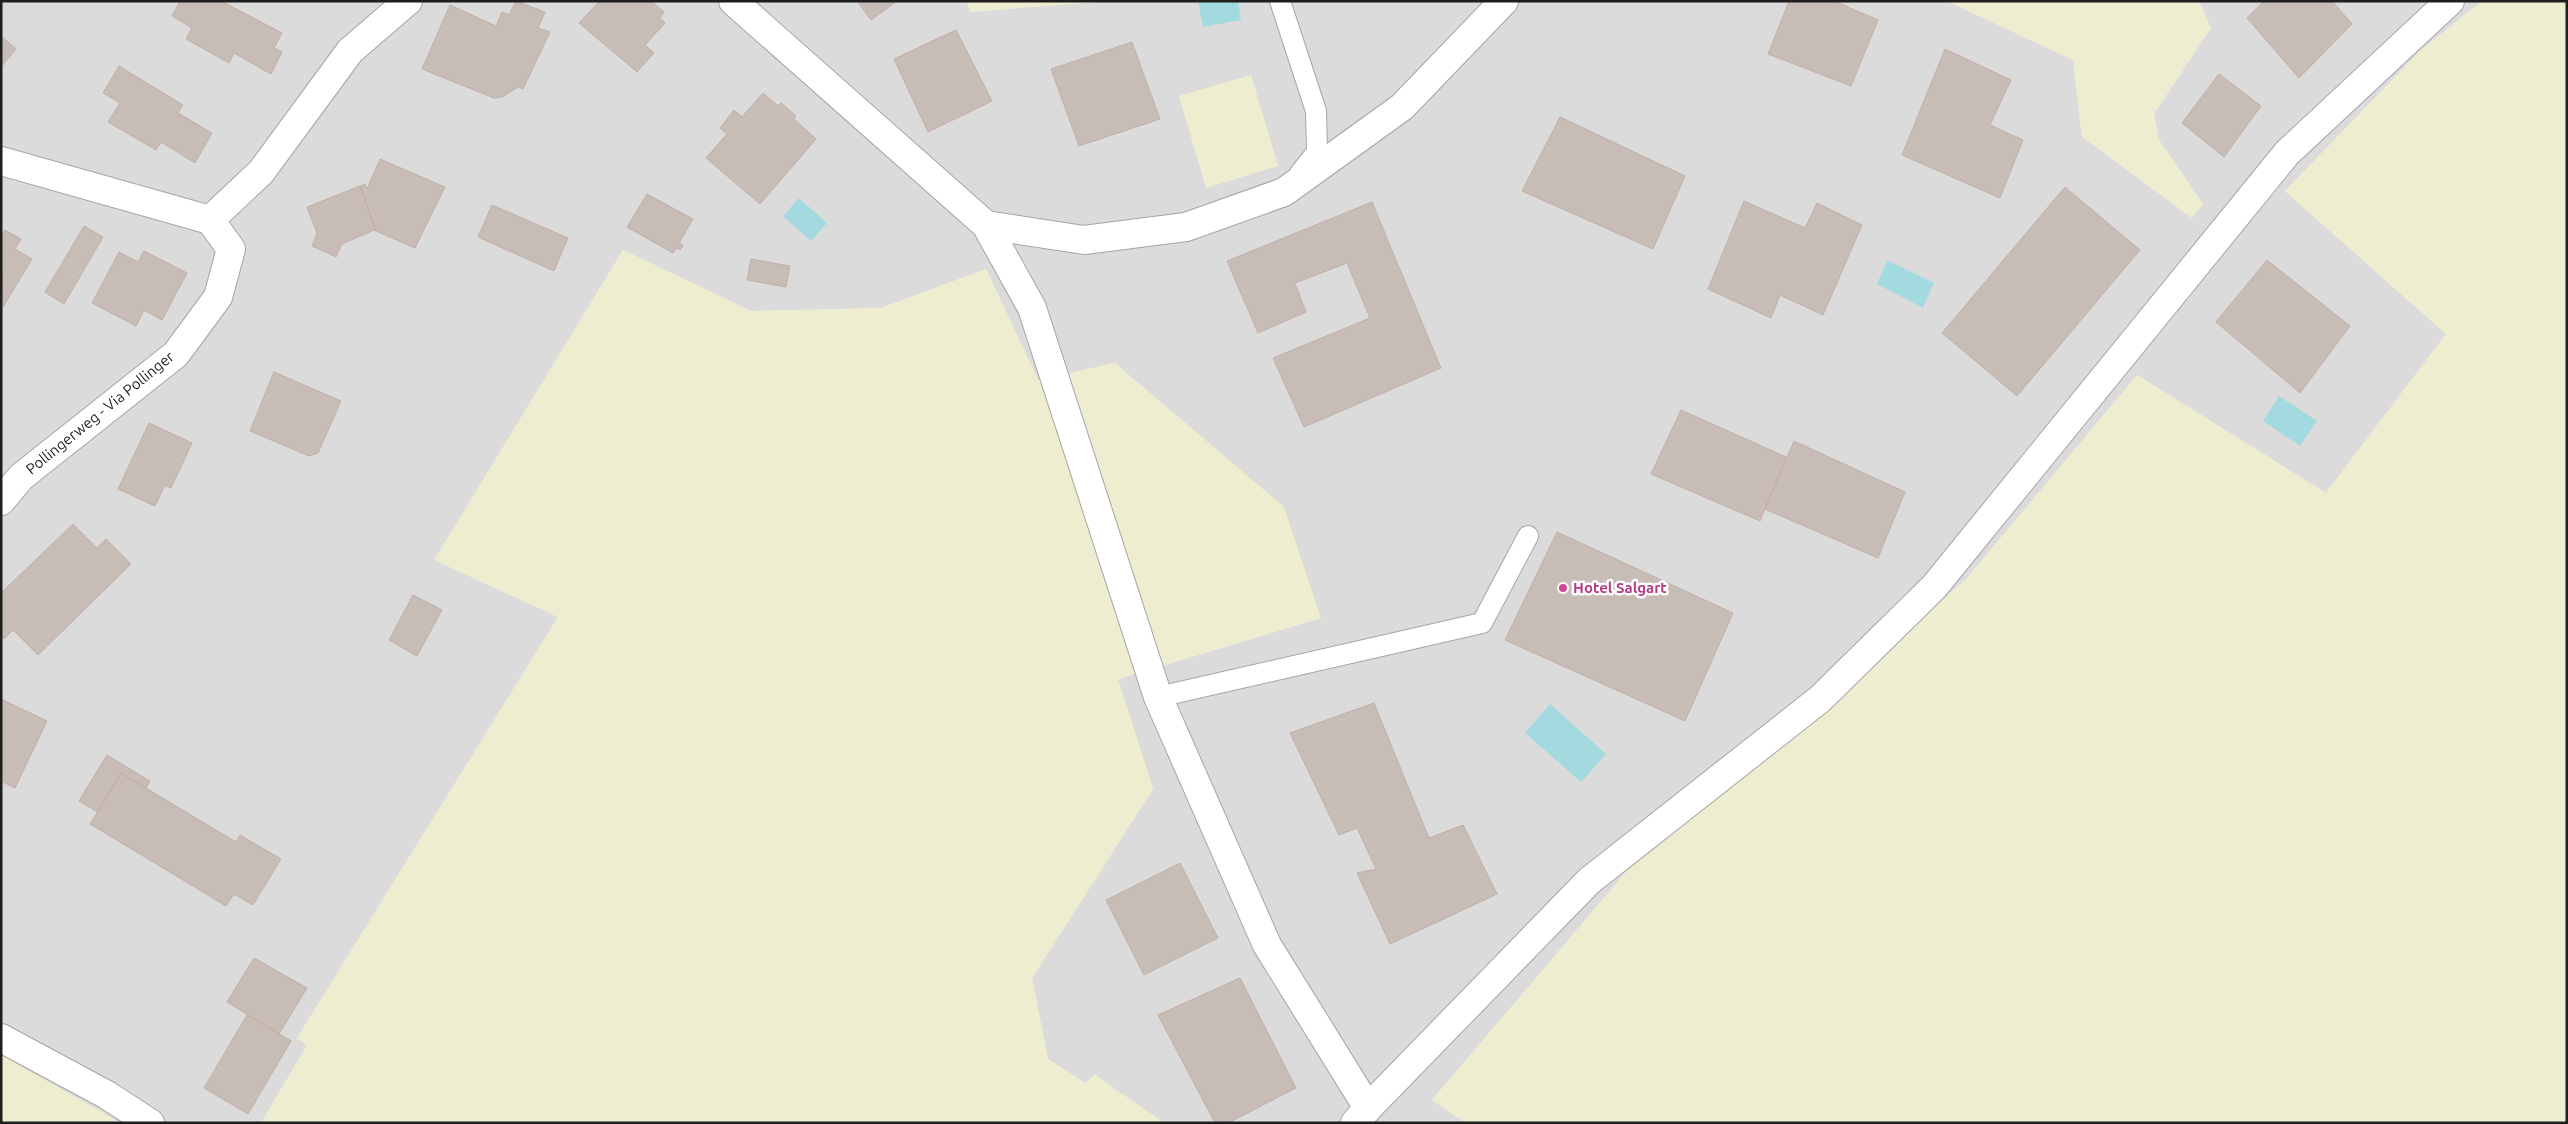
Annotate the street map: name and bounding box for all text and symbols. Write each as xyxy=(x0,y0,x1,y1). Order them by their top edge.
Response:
street label: Pollingerweg - Via Pollinger xyxy=(22,347,177,478)
place label: Hotel Salgart xyxy=(1573,579,1667,596)
marker: Hotel Salgart xyxy=(1557,582,1569,594)

